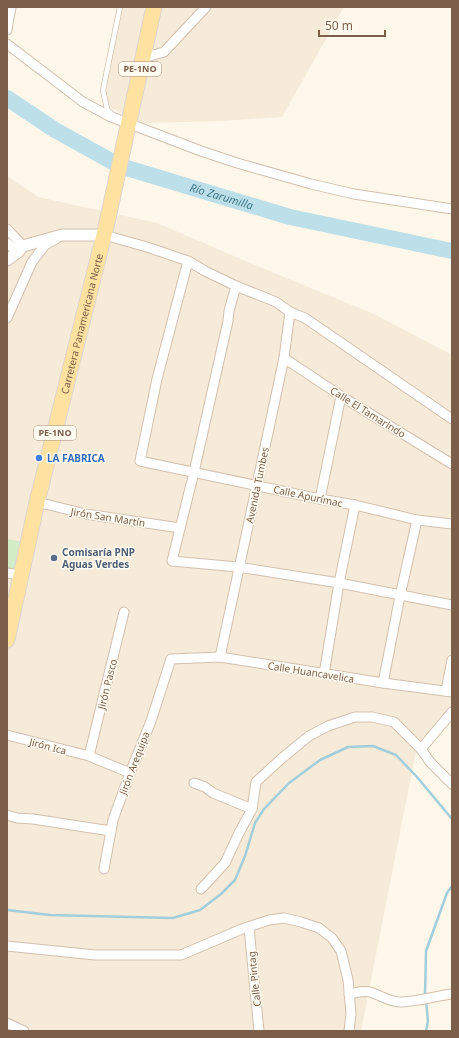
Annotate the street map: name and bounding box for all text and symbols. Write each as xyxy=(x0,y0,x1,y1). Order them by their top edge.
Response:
scale bar xyxy=(319,12,385,38)
text: 50 m xyxy=(325,17,353,34)
road number: PE-1NO xyxy=(119,62,161,76)
water label: Río Zarumilla xyxy=(188,179,256,213)
street label: Carretera Panamericana Norte xyxy=(57,252,106,395)
street label: Calle El Tamarindo xyxy=(328,383,408,441)
road number: PE-1NO xyxy=(34,426,76,440)
street label: Avenida Tumbes xyxy=(242,445,272,524)
place label: LA FABRICA xyxy=(47,451,105,465)
marker: LA FABRICA xyxy=(34,453,44,463)
street label: Calle Apurímac xyxy=(272,482,344,510)
street label: Jirón San Martín xyxy=(69,504,146,530)
place label: Comisaría PNP Aguas Verdes xyxy=(62,545,135,571)
marker: Comisaría PNP Aguas Verdes xyxy=(49,553,59,563)
street label: Jirón Pasco xyxy=(94,657,120,712)
street label: Calle Huancavelica xyxy=(267,658,355,686)
street label: Jirón Arequipa xyxy=(115,729,152,798)
street label: Jirón Ica xyxy=(27,734,68,758)
street label: Calle Pintag xyxy=(244,951,264,1007)

